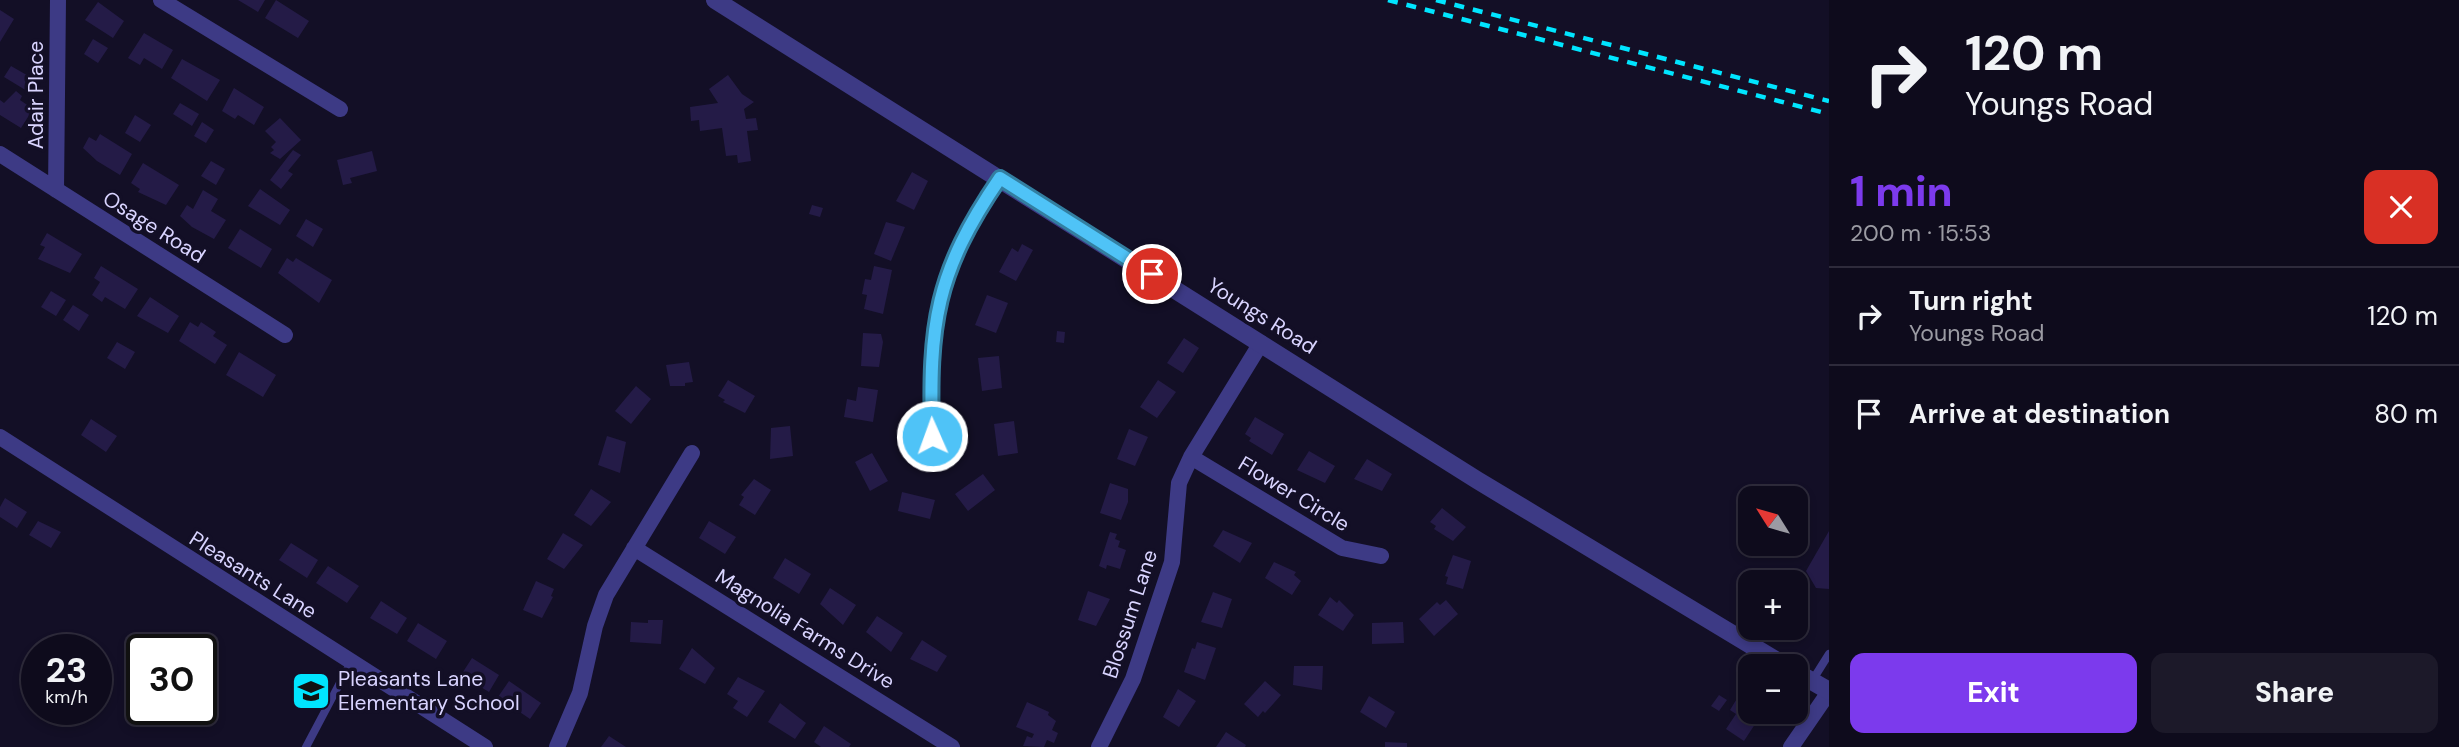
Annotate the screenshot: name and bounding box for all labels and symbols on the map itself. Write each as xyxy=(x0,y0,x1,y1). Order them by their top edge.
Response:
street label: Adair Place xyxy=(22,41,50,149)
street label: Osage Road xyxy=(97,184,211,270)
pin xyxy=(1122,244,1182,304)
street label: Youngs Road xyxy=(1202,271,1322,361)
position arrow xyxy=(895,399,969,473)
street label: Flower Circle xyxy=(1233,450,1355,538)
north arrow xyxy=(1738,486,1808,556)
street label: Pleasants Lane xyxy=(184,525,322,625)
street label: Blossum Lane xyxy=(1096,546,1164,682)
street label: Magnolia Farms Drive xyxy=(710,562,900,696)
speed limit sign: 30 xyxy=(126,634,217,725)
place label: Pleasants Lane Elementary School xyxy=(338,665,520,717)
school or university icon: Pleasants Lane Elementary School xyxy=(290,670,332,712)

